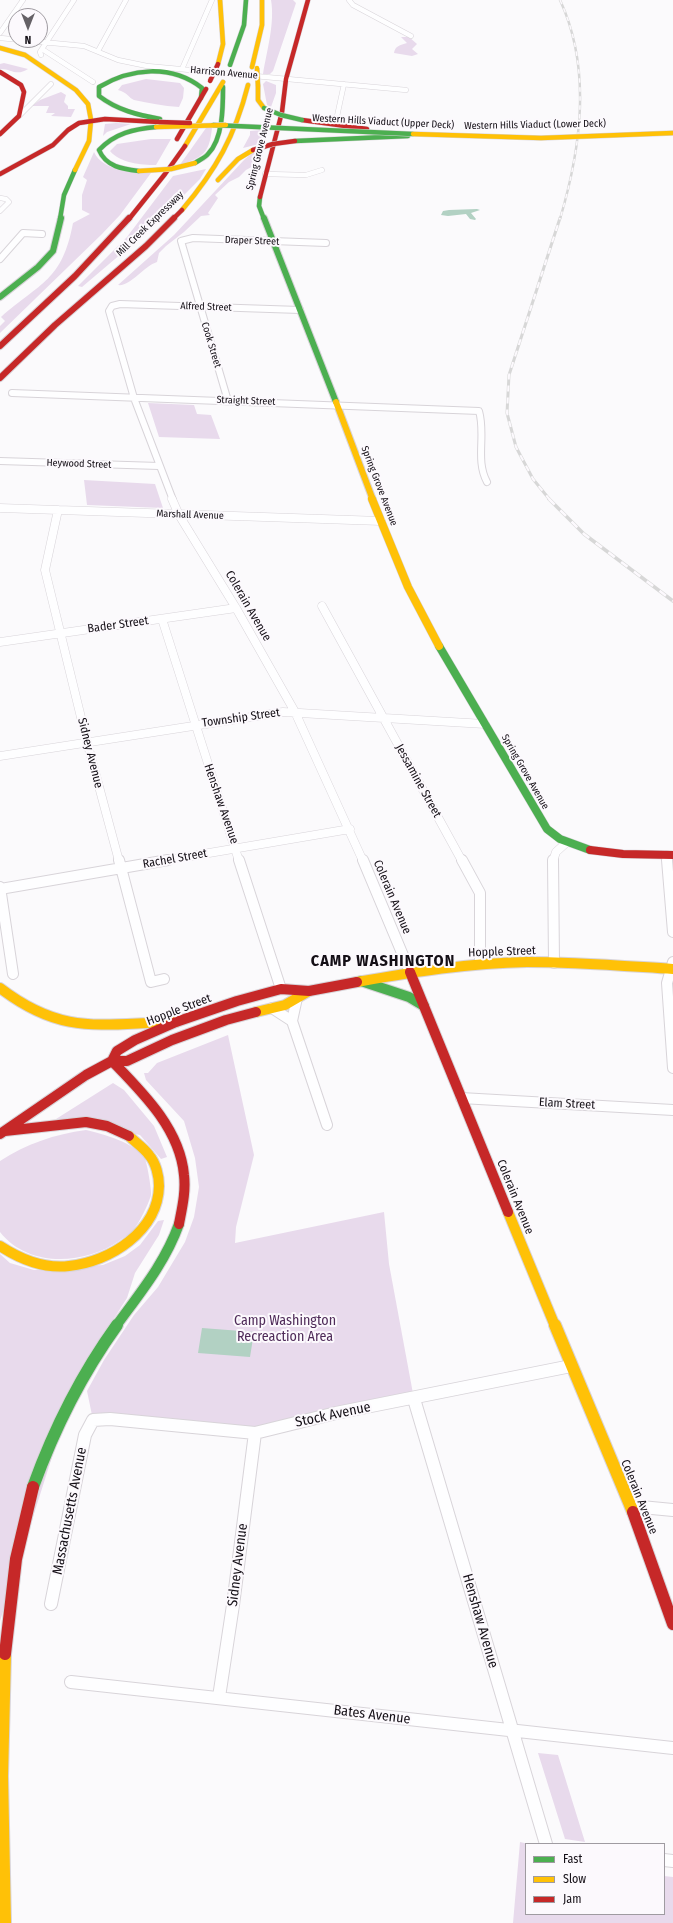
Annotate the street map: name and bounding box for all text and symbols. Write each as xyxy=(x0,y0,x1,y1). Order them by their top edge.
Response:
north arrow xyxy=(8,8,48,48)
text: N xyxy=(25,33,31,46)
street label: Harrison Avenue xyxy=(190,64,258,82)
street label: Spring Grove Avenue xyxy=(244,107,276,191)
street label: Western Hills Viaduct (Upper Deck) xyxy=(312,112,454,132)
street label: Western Hills Viaduct (Lower Deck) xyxy=(464,118,606,132)
street label: Mill Creek Expressway xyxy=(114,189,186,259)
street label: Draper Street xyxy=(225,234,279,248)
street label: Alfred Street xyxy=(180,300,232,314)
street label: Cook Street xyxy=(198,321,224,369)
street label: Straight Street xyxy=(216,394,276,408)
street label: Spring Grove Avenue xyxy=(358,444,400,528)
street label: Heywood Street xyxy=(46,457,112,471)
street label: Marshall Avenue xyxy=(156,508,224,522)
street label: Colerain Avenue xyxy=(222,568,274,644)
street label: Bader Street xyxy=(87,614,149,636)
street label: Township Street xyxy=(201,705,281,731)
street label: Sidney Avenue xyxy=(74,716,106,790)
street label: Spring Grove Avenue xyxy=(499,732,551,812)
street label: Jessamine Street xyxy=(392,742,444,820)
street label: Henshaw Avenue xyxy=(201,762,241,846)
street label: Rachel Street xyxy=(142,846,208,872)
street label: Colerain Avenue xyxy=(370,858,414,936)
street label: Hopple Street xyxy=(468,944,536,960)
district label: CAMP WASHINGTON xyxy=(311,952,455,972)
street label: Hopple Street xyxy=(145,991,213,1029)
street label: Elam Street xyxy=(539,1095,595,1113)
street label: Colerain Avenue xyxy=(494,1158,536,1236)
park label: Camp Washington Recreaction Area xyxy=(234,1313,336,1346)
street label: Stock Avenue xyxy=(294,1399,372,1431)
street label: Massachusetts Avenue xyxy=(49,1446,91,1576)
street label: Colerain Avenue xyxy=(618,1458,660,1536)
street label: Sidney Avenue xyxy=(225,1522,251,1608)
street label: Henshaw Avenue xyxy=(458,1572,502,1670)
street label: Bates Avenue xyxy=(333,1702,411,1728)
legend xyxy=(525,1843,665,1915)
text: Fast xyxy=(563,1852,582,1866)
text: Slow xyxy=(563,1872,586,1886)
text: Jam xyxy=(563,1892,581,1906)

